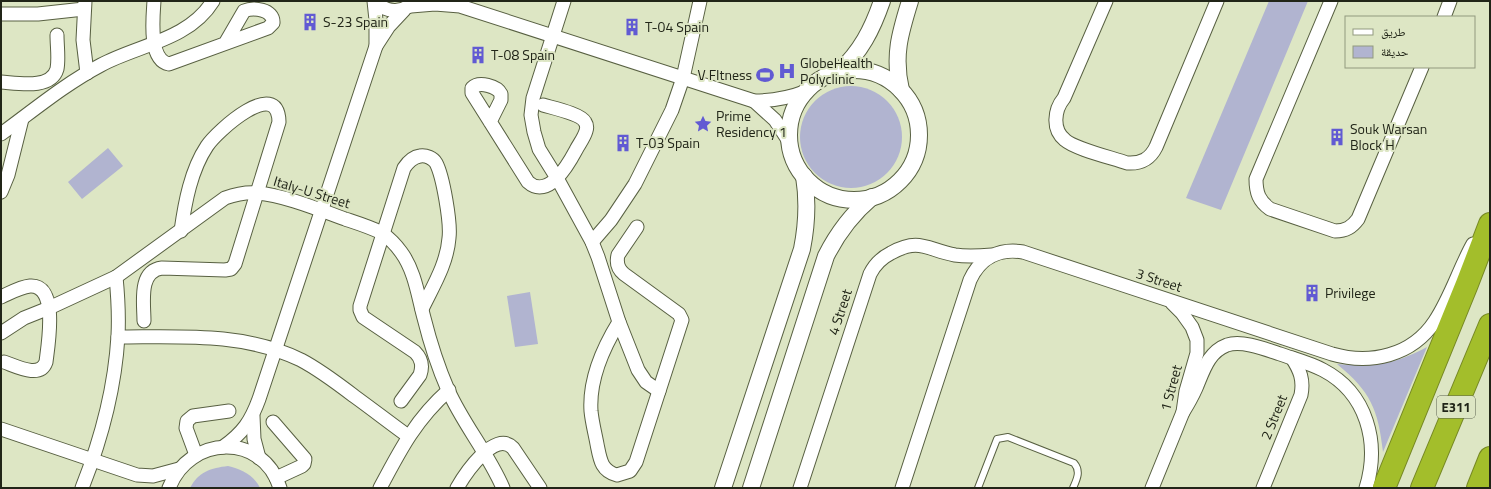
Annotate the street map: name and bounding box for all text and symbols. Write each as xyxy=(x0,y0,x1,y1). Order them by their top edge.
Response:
place label: S-23 Spain xyxy=(323,11,388,32)
building icon: S-23 Spain xyxy=(300,12,320,32)
place label: T-04 Spain xyxy=(645,16,709,37)
legend xyxy=(1345,16,1475,68)
building icon: T-04 Spain xyxy=(622,17,642,37)
text: طريق xyxy=(1381,22,1406,41)
text: حديقة xyxy=(1381,42,1409,61)
place label: T-08 Spain xyxy=(491,44,555,65)
building icon: T-08 Spain xyxy=(468,45,488,65)
place label: GlobeHealth Polyclinic xyxy=(800,52,873,89)
hospital icon: GlobeHealth Polyclinic xyxy=(777,61,797,81)
place label: V FItness xyxy=(697,64,752,85)
sports icon: V FItness xyxy=(755,65,775,85)
place label: Prime Residency 1 xyxy=(716,105,787,142)
place icon: Prime Residency 1 xyxy=(693,114,713,134)
place label: Souk Warsan Block H xyxy=(1350,118,1427,155)
building icon: Souk Warsan Block H xyxy=(1327,127,1347,147)
place label: T-03 Spain xyxy=(636,132,700,153)
building icon: T-03 Spain xyxy=(613,133,633,153)
street label: Italy-U Street xyxy=(271,170,353,213)
street label: 3 Street xyxy=(1134,262,1185,297)
place label: Privilege xyxy=(1325,282,1376,303)
building icon: Privilege xyxy=(1302,283,1322,303)
street label: 4 Street xyxy=(822,286,857,337)
street label: 1 Street xyxy=(1154,362,1187,413)
street label: 2 Street xyxy=(1255,391,1292,443)
road number: E311 xyxy=(1437,396,1475,418)

